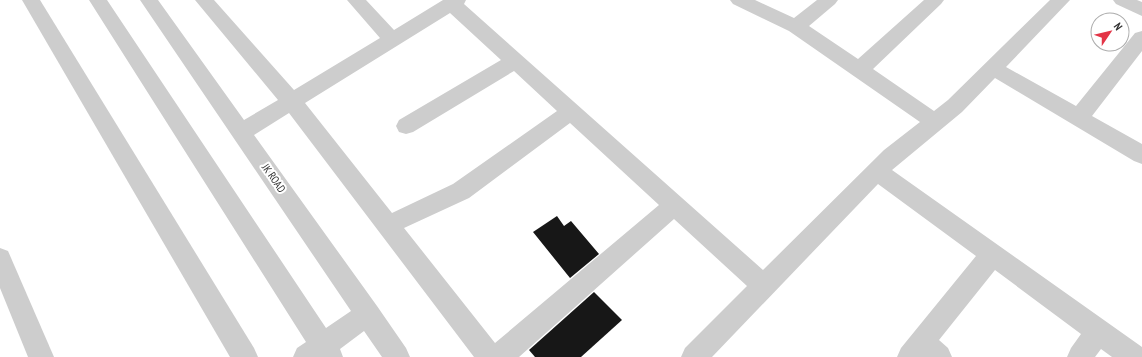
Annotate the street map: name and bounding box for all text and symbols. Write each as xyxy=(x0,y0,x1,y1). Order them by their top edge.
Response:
north arrow xyxy=(1090,12,1130,52)
text: N xyxy=(1111,20,1126,33)
street label: JK ROAD xyxy=(259,160,289,195)

